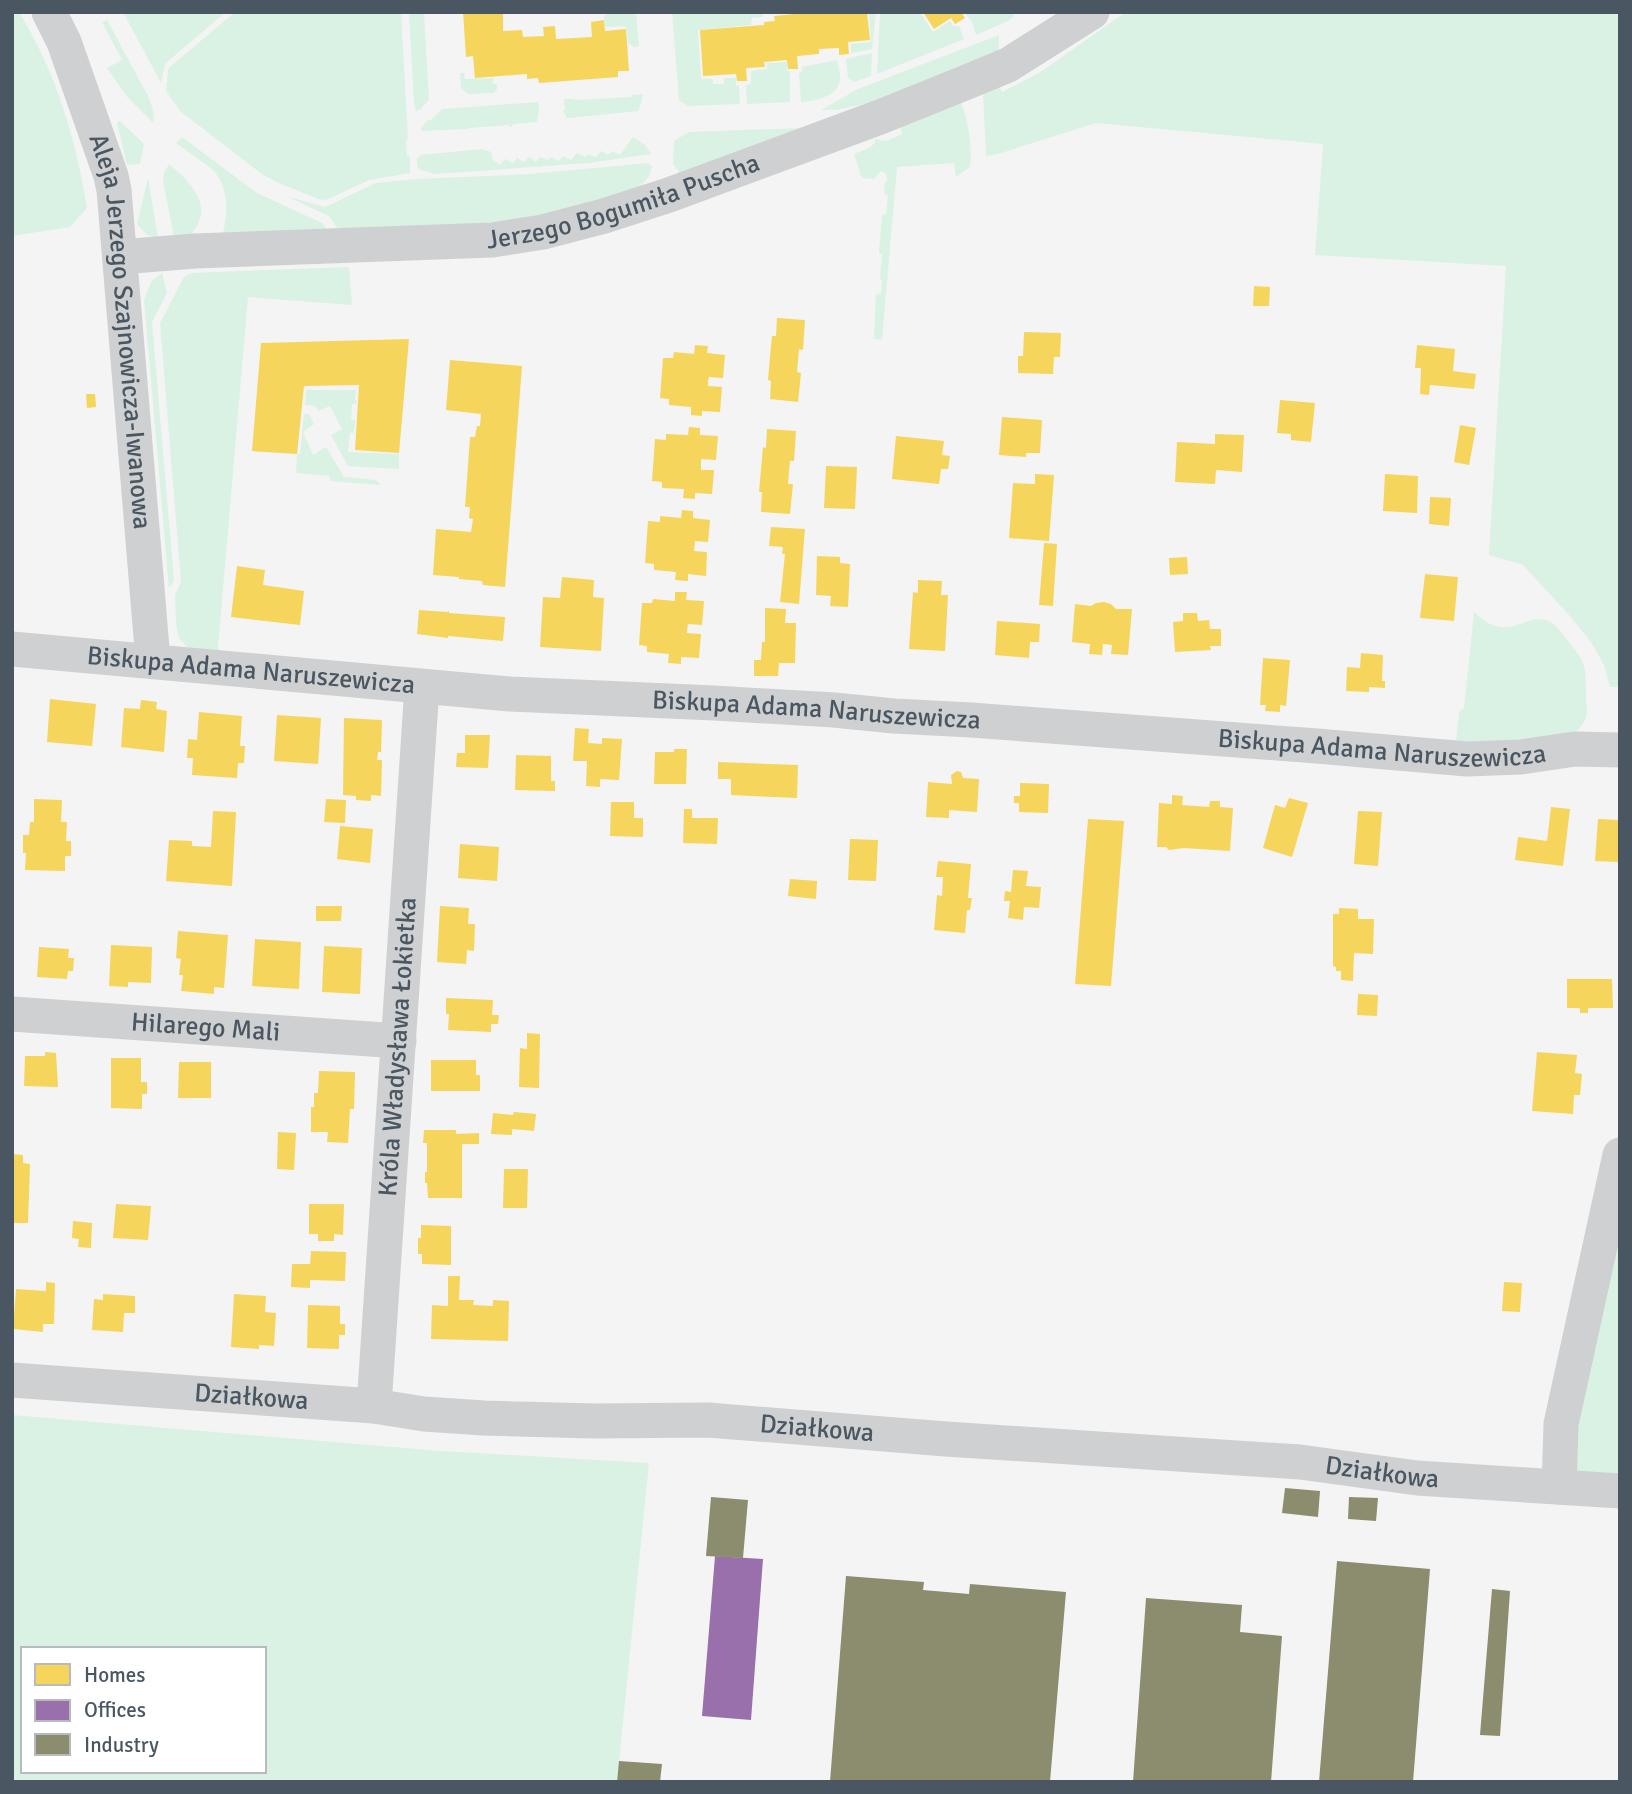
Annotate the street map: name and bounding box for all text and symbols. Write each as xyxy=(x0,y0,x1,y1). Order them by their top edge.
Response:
street label: Aleja Jerzego Szajnowicza-Iwanowa xyxy=(81,129,158,531)
street label: Jerzego Bogumiła Puscha xyxy=(484,147,764,257)
street label: Biskupa Adama Naruszewicza xyxy=(86,640,416,701)
street label: Biskupa Adama Naruszewicza xyxy=(651,684,982,737)
street label: Biskupa Adama Naruszewicza xyxy=(1217,723,1548,775)
street label: Króla Władysława Łokietka xyxy=(372,896,424,1197)
street label: Hilarego Mali xyxy=(130,1006,281,1049)
street label: Działkowa xyxy=(193,1377,310,1417)
street label: Działkowa xyxy=(759,1408,875,1449)
street label: Działkowa xyxy=(1323,1450,1440,1495)
legend xyxy=(21,1647,266,1773)
text: Homes xyxy=(84,1662,146,1688)
text: Offices xyxy=(84,1697,146,1723)
text: Industry xyxy=(84,1732,159,1758)

